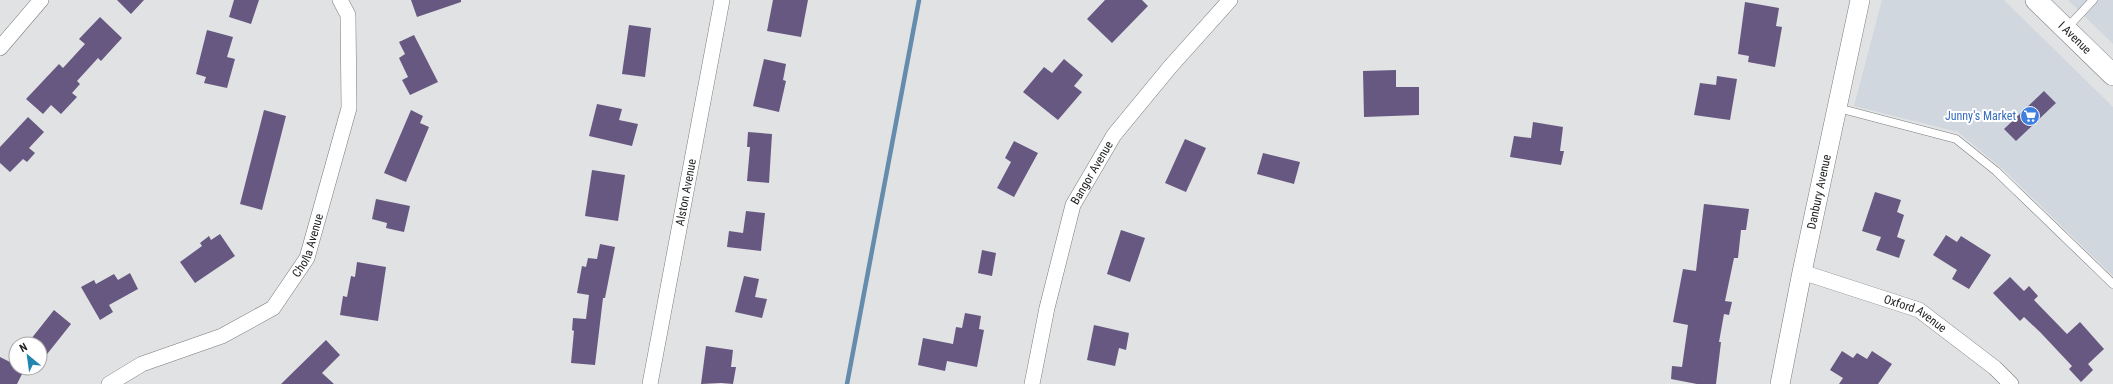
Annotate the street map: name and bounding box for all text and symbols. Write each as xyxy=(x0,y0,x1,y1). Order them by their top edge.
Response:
street label: I Avenue xyxy=(2055,19,2094,57)
supermarket icon: Junny's Market xyxy=(2019,105,2041,127)
place label: Junny's Market xyxy=(1945,109,2016,123)
street label: Bangor Avenue xyxy=(1068,138,1116,207)
street label: Danbury Avenue xyxy=(1804,153,1834,231)
street label: Alston Avenue xyxy=(673,157,699,227)
street label: Cholla Avenue xyxy=(289,212,326,280)
street label: Oxford Avenue xyxy=(1882,292,1949,336)
north arrow xyxy=(8,336,48,376)
text: N xyxy=(17,340,30,355)

